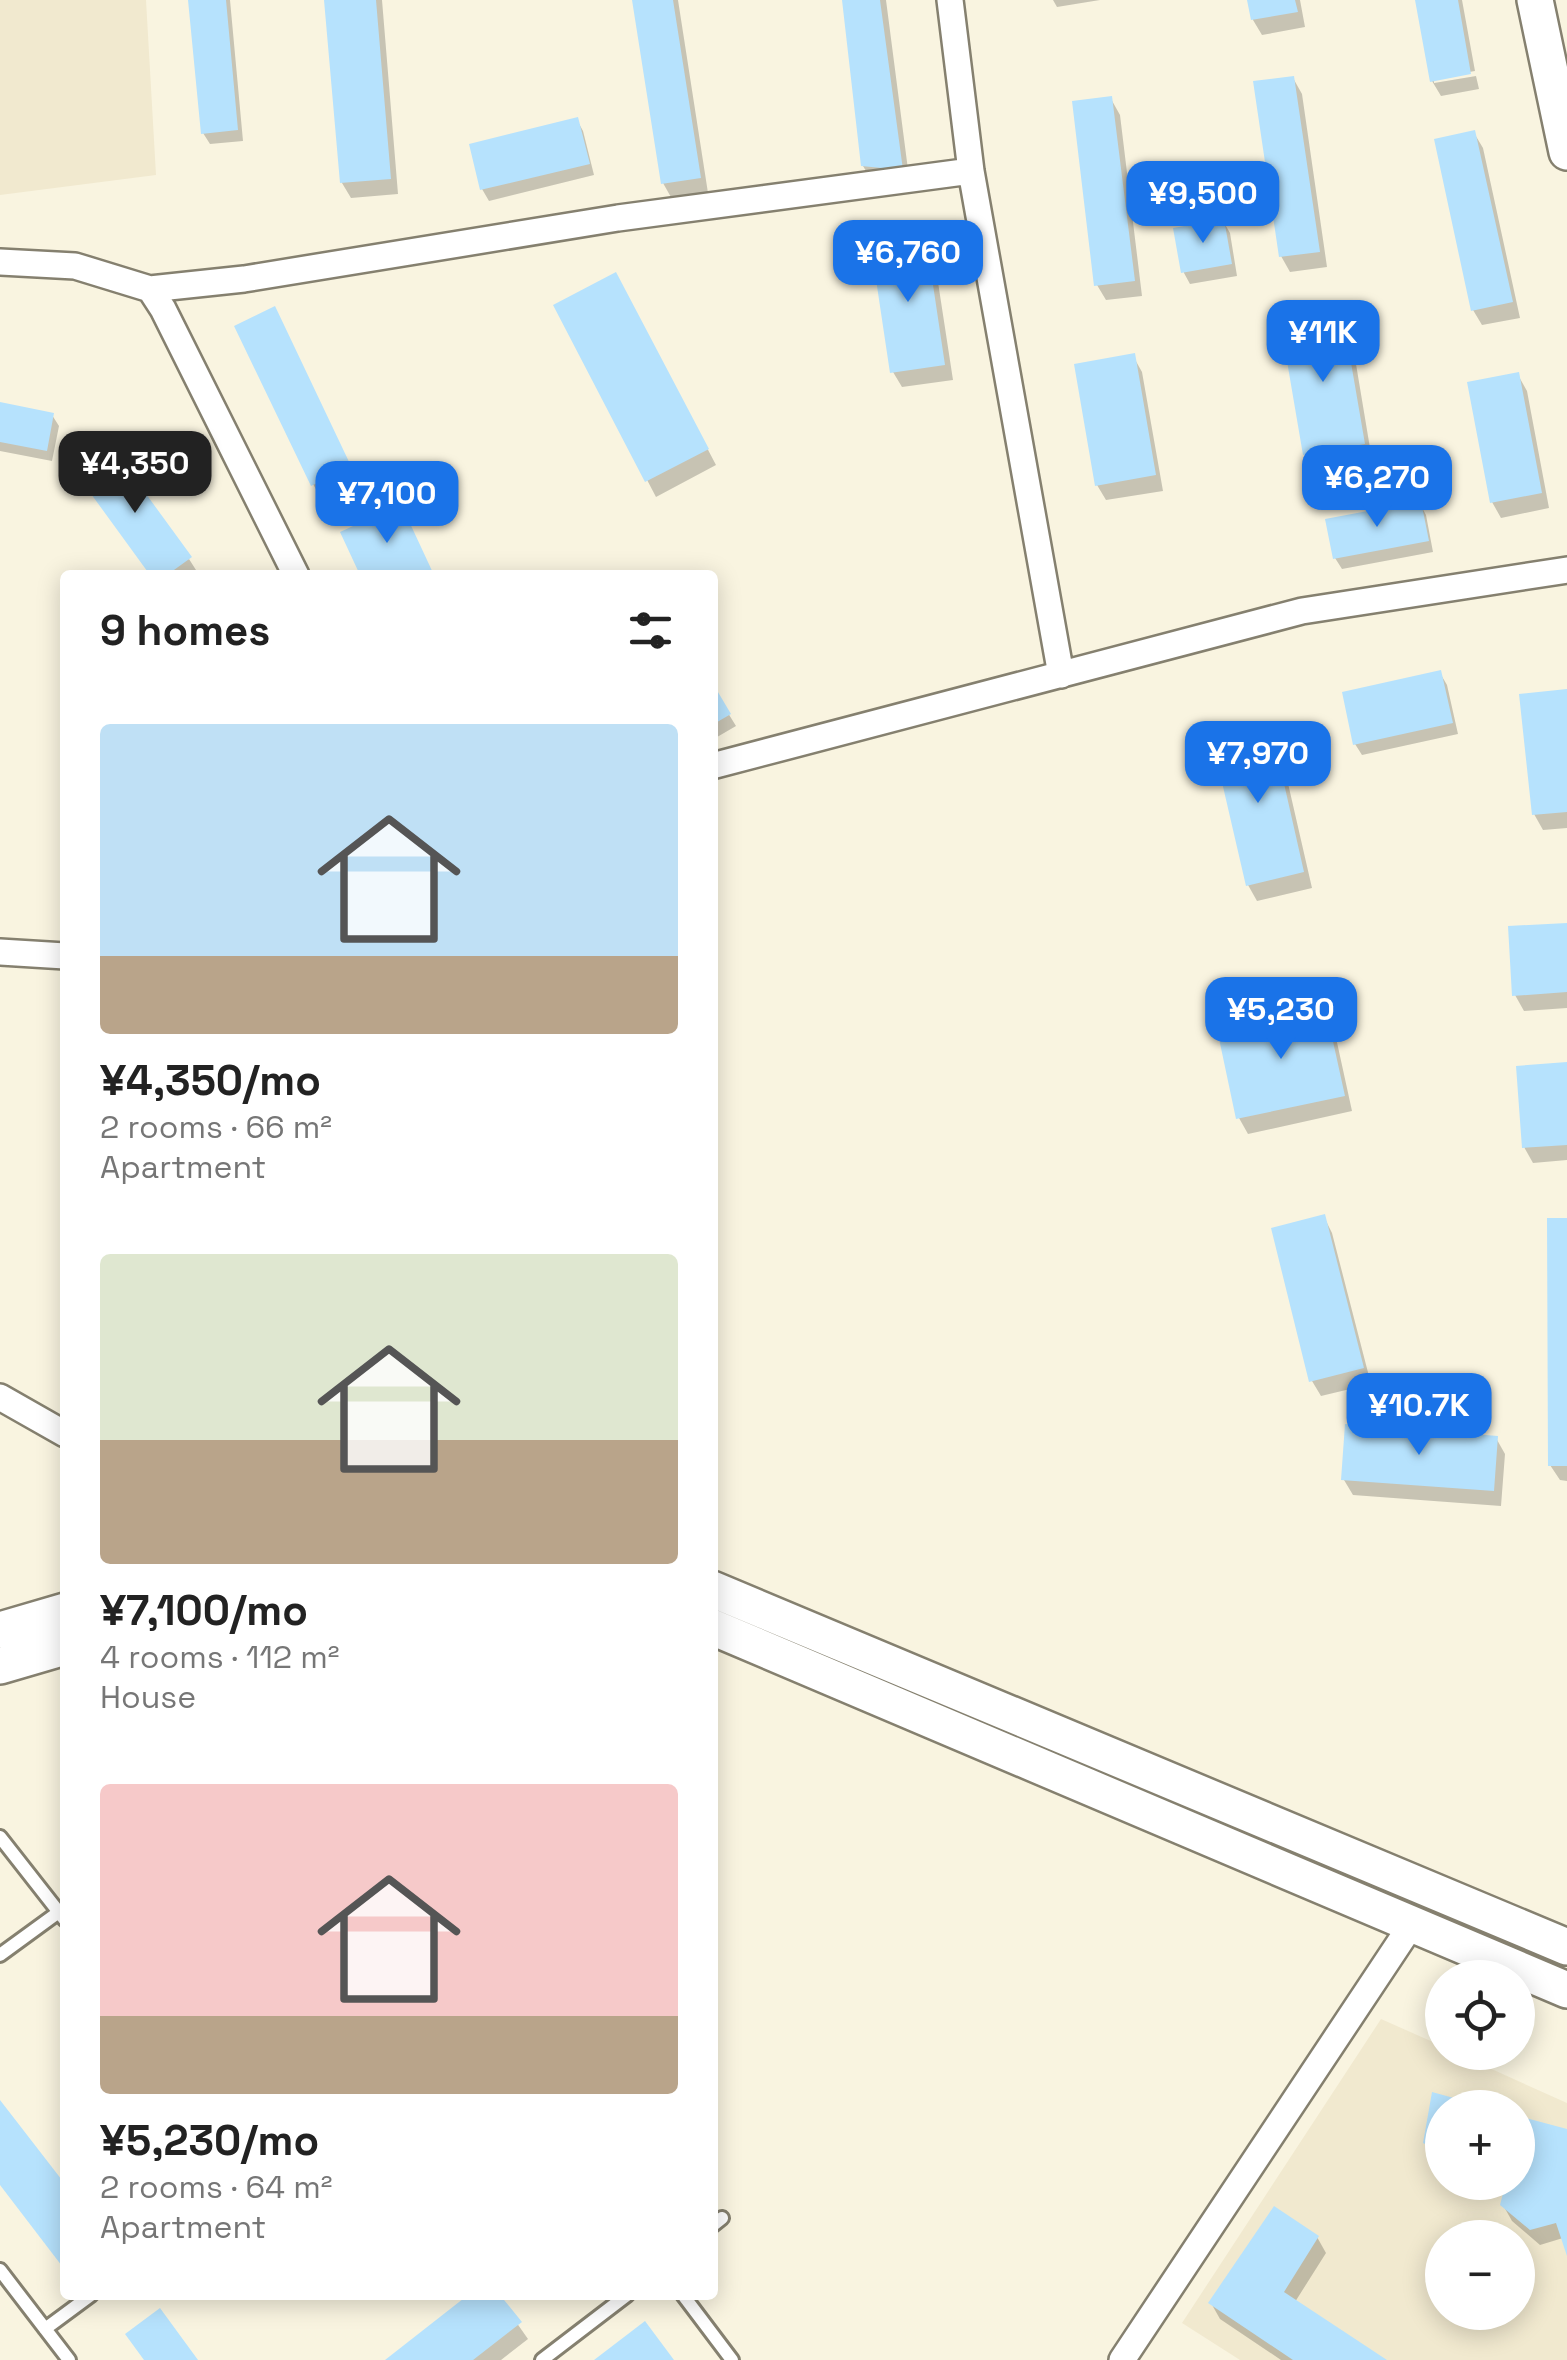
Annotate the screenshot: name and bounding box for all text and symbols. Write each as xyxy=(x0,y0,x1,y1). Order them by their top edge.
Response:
pin: ¥9,500 xyxy=(1122,161,1284,246)
text: ¥9,500 xyxy=(1148,173,1258,213)
pin: ¥6,760 xyxy=(827,220,989,305)
text: ¥6,760 xyxy=(855,232,961,272)
pin: ¥11K xyxy=(1264,300,1382,385)
text: ¥11K xyxy=(1289,312,1357,352)
pin: ¥4,350 xyxy=(54,431,216,516)
text: ¥4,350 xyxy=(81,443,190,483)
pin: ¥6,270 xyxy=(1296,445,1458,530)
text: ¥6,270 xyxy=(1324,457,1430,497)
pin: ¥7,100 xyxy=(306,461,468,546)
text: ¥7,100 xyxy=(337,473,437,513)
icon: filters xyxy=(623,603,678,658)
text: 9 homes xyxy=(100,604,270,657)
pin: ¥7,970 xyxy=(1177,721,1339,806)
text: ¥7,970 xyxy=(1207,733,1309,773)
icon: home xyxy=(299,789,479,969)
pin: ¥5,230 xyxy=(1200,977,1362,1062)
text: ¥5,230 xyxy=(1227,989,1335,1029)
text: ¥4,350/mo xyxy=(100,1054,321,1107)
text: 2 rooms · 66 m² xyxy=(100,1107,332,1147)
text: Apartment xyxy=(100,1147,266,1187)
icon: home xyxy=(299,1319,479,1499)
pin: ¥10.7K xyxy=(1338,1373,1500,1458)
text: ¥10.7K xyxy=(1369,1385,1469,1425)
text: ¥7,100/mo xyxy=(100,1584,308,1637)
text: 4 rooms · 112 m² xyxy=(100,1637,340,1677)
text: House xyxy=(100,1677,196,1717)
icon: home xyxy=(299,1849,479,2029)
map controls xyxy=(1425,1960,1535,2330)
button: locate xyxy=(1425,1960,1535,2070)
button: + xyxy=(1425,2090,1535,2200)
text: ¥5,230/mo xyxy=(100,2114,319,2167)
text: 2 rooms · 64 m² xyxy=(100,2167,332,2207)
text: Apartment xyxy=(100,2207,266,2247)
button: − xyxy=(1425,2220,1535,2330)

